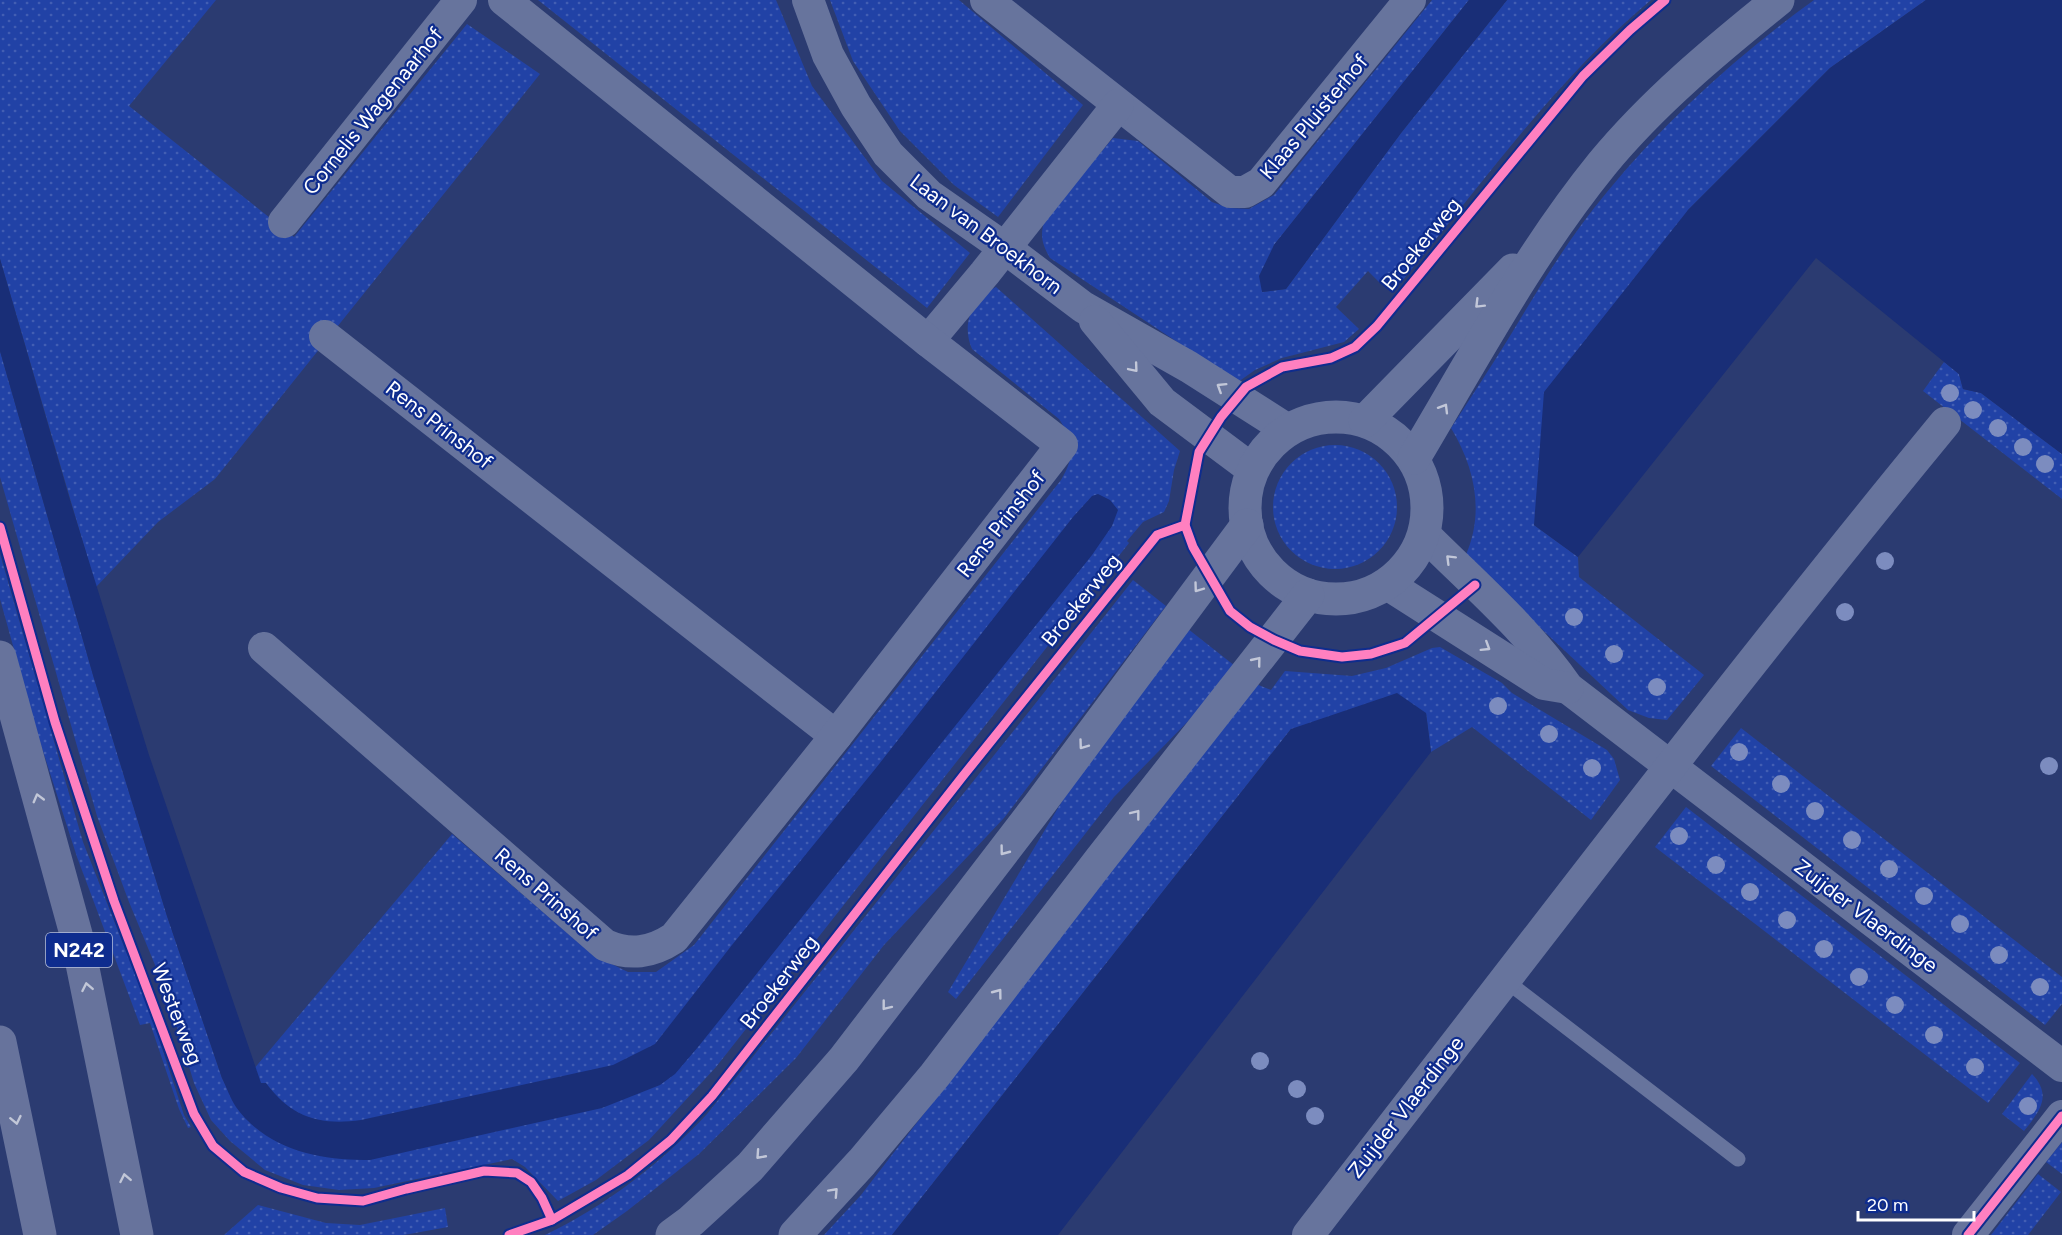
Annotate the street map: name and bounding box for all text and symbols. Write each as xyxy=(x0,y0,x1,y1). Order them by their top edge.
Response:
street label: Cornelis Wagenaarhof xyxy=(298,22,448,199)
street label: Klaas Pluisterhof xyxy=(1254,49,1373,184)
street label: Laan van Broekhorn xyxy=(905,168,1067,299)
street label: Broekerweg xyxy=(1376,192,1466,295)
one-way arrow xyxy=(1476,296,1487,307)
one-way arrow xyxy=(1126,361,1137,372)
street label: Rens Prinshof xyxy=(381,375,498,474)
one-way arrow xyxy=(1217,383,1227,395)
one-way arrow xyxy=(1437,404,1448,414)
street label: Rens Prinshof xyxy=(951,465,1050,582)
street label: Broekerweg xyxy=(1036,548,1126,651)
one-way arrow xyxy=(1446,556,1457,567)
one-way arrow xyxy=(1194,581,1205,592)
one-way arrow xyxy=(1479,640,1490,651)
one-way arrow xyxy=(1250,657,1261,668)
one-way arrow xyxy=(1079,739,1090,750)
one-way arrow xyxy=(33,793,46,803)
one-way arrow xyxy=(1129,810,1140,821)
street label: Rens Prinshof xyxy=(490,842,603,945)
one-way arrow xyxy=(1000,844,1011,855)
street label: Zuijder Vlaerdinge xyxy=(1790,854,1943,978)
street label: Broekerweg xyxy=(734,930,823,1034)
road number: N242 xyxy=(46,933,112,967)
street label: Westerweg xyxy=(147,959,208,1068)
one-way arrow xyxy=(81,982,94,992)
one-way arrow xyxy=(991,989,1002,1000)
one-way arrow xyxy=(882,999,893,1010)
street label: Zuijder Vlaerdinge xyxy=(1343,1031,1469,1183)
one-way arrow xyxy=(9,1115,22,1125)
one-way arrow xyxy=(756,1148,767,1159)
one-way arrow xyxy=(119,1173,132,1183)
scale bar xyxy=(1858,1184,1974,1222)
one-way arrow xyxy=(827,1188,838,1199)
text: 20 m xyxy=(1867,1194,1908,1216)

